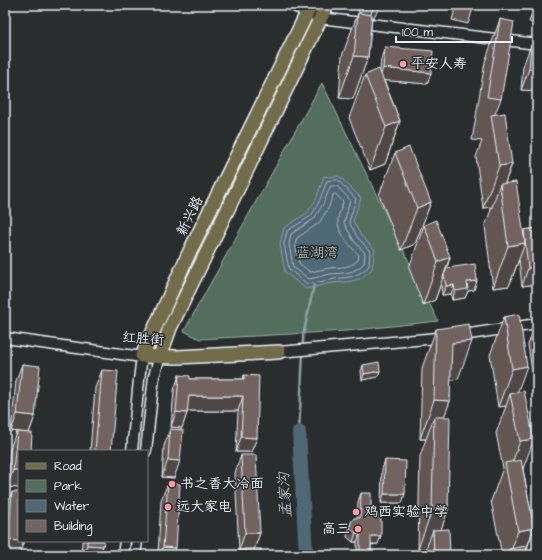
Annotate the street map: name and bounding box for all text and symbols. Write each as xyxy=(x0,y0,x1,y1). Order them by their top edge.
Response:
scale bar xyxy=(396,18,512,44)
text: 100 m xyxy=(402,24,433,41)
place label: 平安人寿 xyxy=(411,54,467,74)
marker: 平安人寿 xyxy=(398,59,408,69)
street label: 新兴路 xyxy=(172,193,208,239)
park label: 蓝湖湾 xyxy=(296,243,338,263)
street label: 红胜街 xyxy=(121,328,165,350)
legend xyxy=(18,450,148,542)
text: Road xyxy=(54,458,82,475)
water label: 孟家沟 xyxy=(273,470,297,518)
place label: 书之香大冷面 xyxy=(180,474,264,494)
text: Park xyxy=(54,478,82,495)
marker: 书之香大冷面 xyxy=(167,479,177,489)
place label: 远大家电 xyxy=(176,497,232,517)
text: Water xyxy=(54,498,90,515)
marker: 远大家电 xyxy=(163,502,173,512)
place label: 鸡西实验中学 xyxy=(364,502,448,522)
marker: 鸡西实验中学 xyxy=(351,507,361,517)
text: Building xyxy=(54,518,92,536)
place label: 高三 xyxy=(322,519,350,539)
marker: 高三 xyxy=(353,524,363,534)

